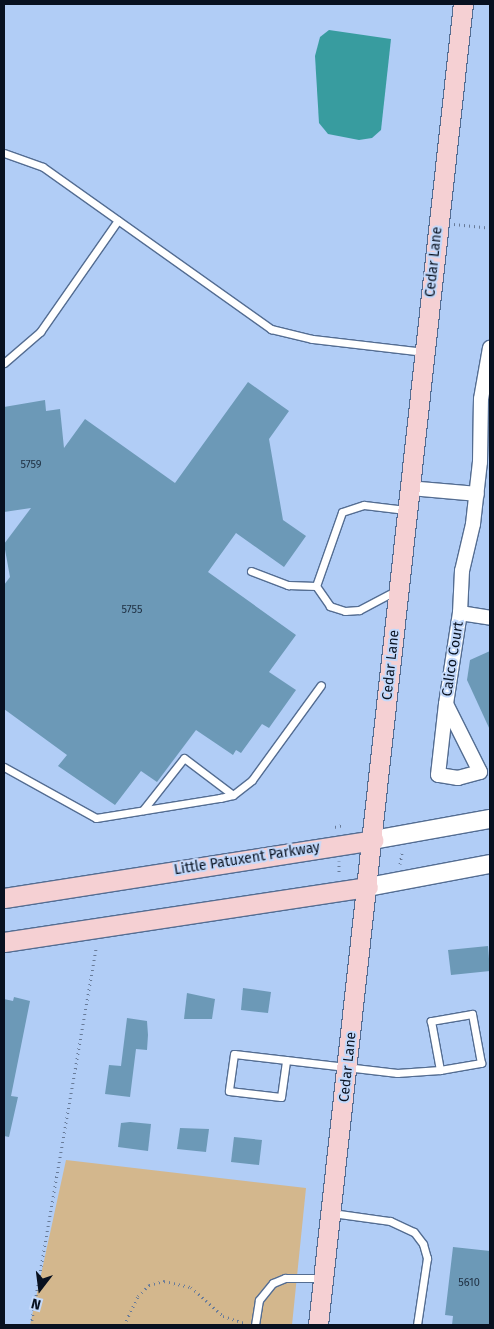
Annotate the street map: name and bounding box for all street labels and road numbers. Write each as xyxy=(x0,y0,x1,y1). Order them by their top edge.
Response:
street label: Cedar Lane xyxy=(422,226,446,298)
street label: Calico Court xyxy=(439,620,467,698)
street label: Cedar Lane xyxy=(379,629,403,701)
street label: Little Patuxent Parkway xyxy=(173,839,321,879)
street label: Cedar Lane xyxy=(336,1031,360,1103)

